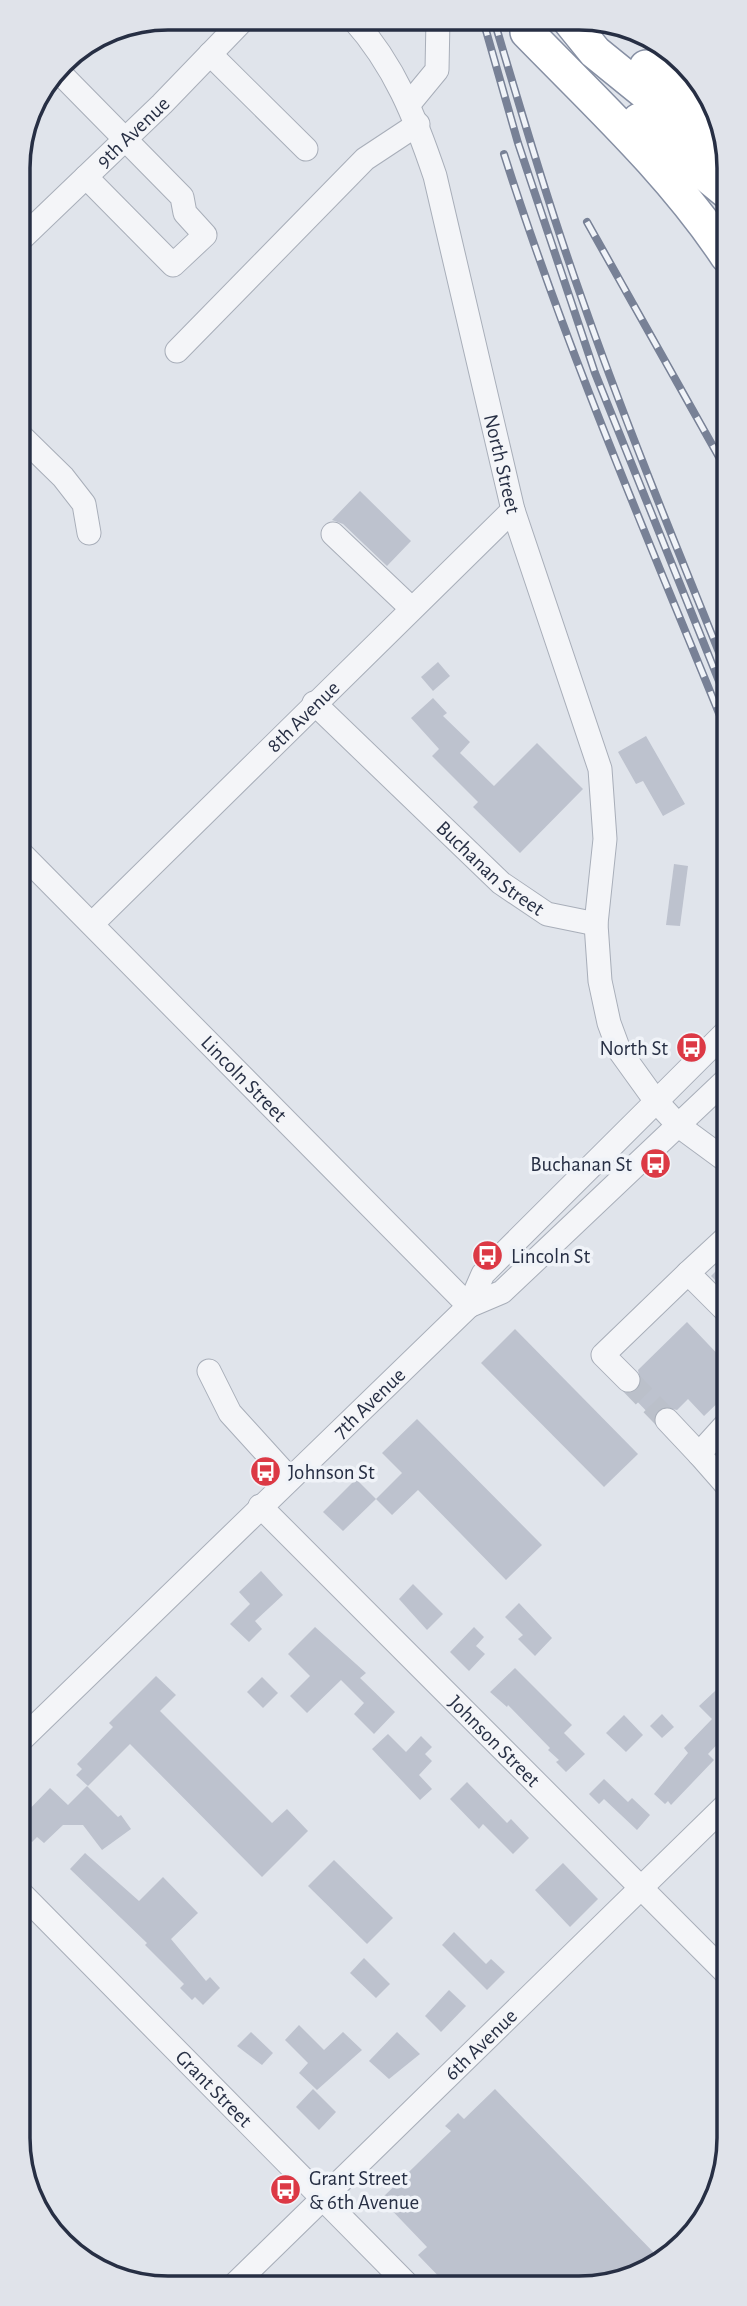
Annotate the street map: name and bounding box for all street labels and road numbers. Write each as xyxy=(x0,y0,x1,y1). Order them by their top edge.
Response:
street label: 9th Avenue xyxy=(93,93,174,172)
street label: North Street xyxy=(480,412,524,516)
street label: 8th Avenue xyxy=(263,677,344,757)
street label: Buchanan Street xyxy=(432,817,548,920)
street label: Lincoln Street xyxy=(197,1032,291,1126)
street label: 7th Avenue xyxy=(329,1364,409,1442)
street label: Johnson Street xyxy=(444,1692,544,1791)
street label: 6th Avenue xyxy=(441,2005,521,2084)
street label: Grant Street xyxy=(171,2046,256,2131)

